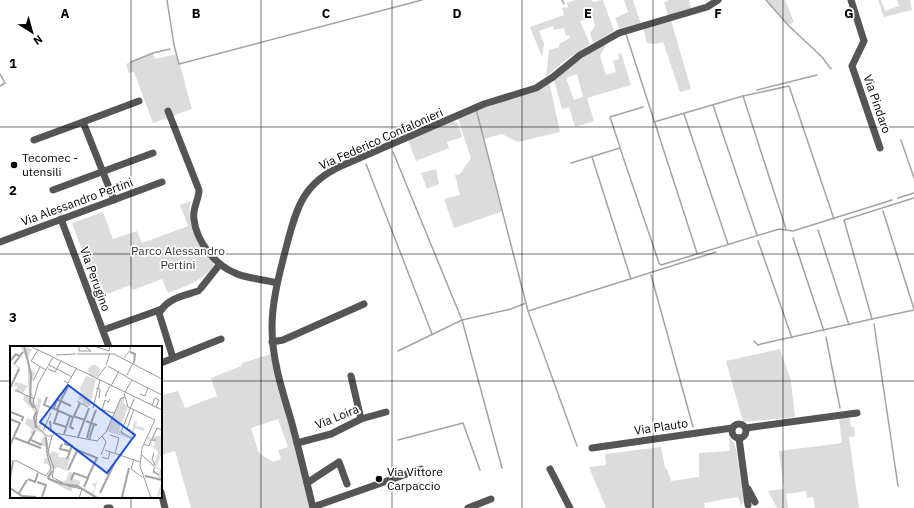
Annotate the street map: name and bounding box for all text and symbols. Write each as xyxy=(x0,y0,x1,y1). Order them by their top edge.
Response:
text: A xyxy=(61,5,70,22)
text: B xyxy=(192,5,201,22)
text: C xyxy=(322,5,331,22)
text: D xyxy=(452,5,462,22)
text: E xyxy=(584,5,592,22)
text: F xyxy=(714,5,722,22)
text: G xyxy=(844,5,854,22)
north arrow xyxy=(12,12,52,52)
text: N xyxy=(31,32,45,48)
text: 1 xyxy=(9,55,17,72)
street label: Via Pindaro xyxy=(860,73,895,135)
street label: Via Federico Confalonieri xyxy=(316,104,445,173)
place label: Tecomec - utensili xyxy=(22,150,78,179)
marker: Tecomec - utensili xyxy=(9,160,19,170)
street label: Via Alessandro Pertini xyxy=(19,174,135,229)
text: 2 xyxy=(9,182,17,199)
park label: Parco Alessandro Pertini xyxy=(131,243,225,272)
street label: Via Perugino xyxy=(77,245,114,313)
text: 3 xyxy=(9,309,17,326)
inset map xyxy=(10,346,162,498)
street label: Via Loira xyxy=(313,401,361,432)
street label: Via Plauto xyxy=(633,415,689,438)
place label: Via Vittore Carpaccio xyxy=(387,464,443,493)
marker: Via Vittore Carpaccio xyxy=(374,474,384,484)

